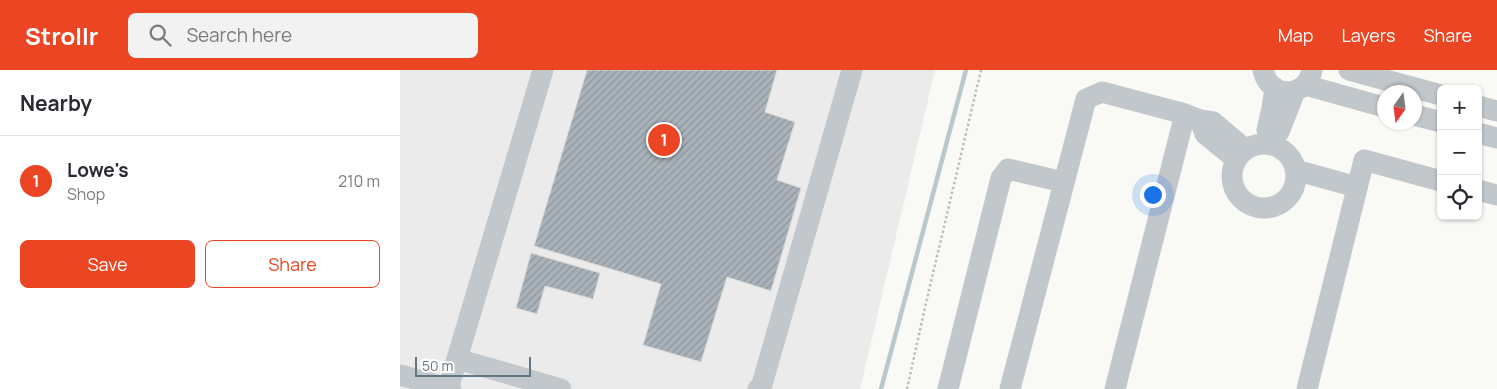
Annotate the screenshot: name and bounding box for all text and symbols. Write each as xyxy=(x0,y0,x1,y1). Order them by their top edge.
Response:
search box xyxy=(128,13,478,58)
text: Strollr xyxy=(25,19,98,52)
icon: search xyxy=(146,21,174,49)
text: Search here xyxy=(186,22,292,48)
text: Map xyxy=(1278,23,1313,47)
text: Layers xyxy=(1341,23,1395,47)
text: Share xyxy=(1423,23,1472,47)
north arrow xyxy=(1377,85,1422,130)
map controls xyxy=(1437,85,1482,220)
button: + xyxy=(1437,85,1482,130)
text: Nearby xyxy=(20,89,92,117)
pin: 1 xyxy=(648,121,680,159)
button: − xyxy=(1437,130,1482,175)
text: Lowe's xyxy=(67,157,129,183)
text: 1 xyxy=(32,170,40,192)
text: 210 m xyxy=(338,170,380,192)
button: locate xyxy=(1437,175,1482,220)
your location xyxy=(1140,182,1166,208)
text: Shop xyxy=(67,183,105,205)
button: Save xyxy=(20,240,195,288)
button: Share xyxy=(205,240,380,288)
scale bar xyxy=(415,354,531,377)
text: 50 m xyxy=(422,356,453,375)

